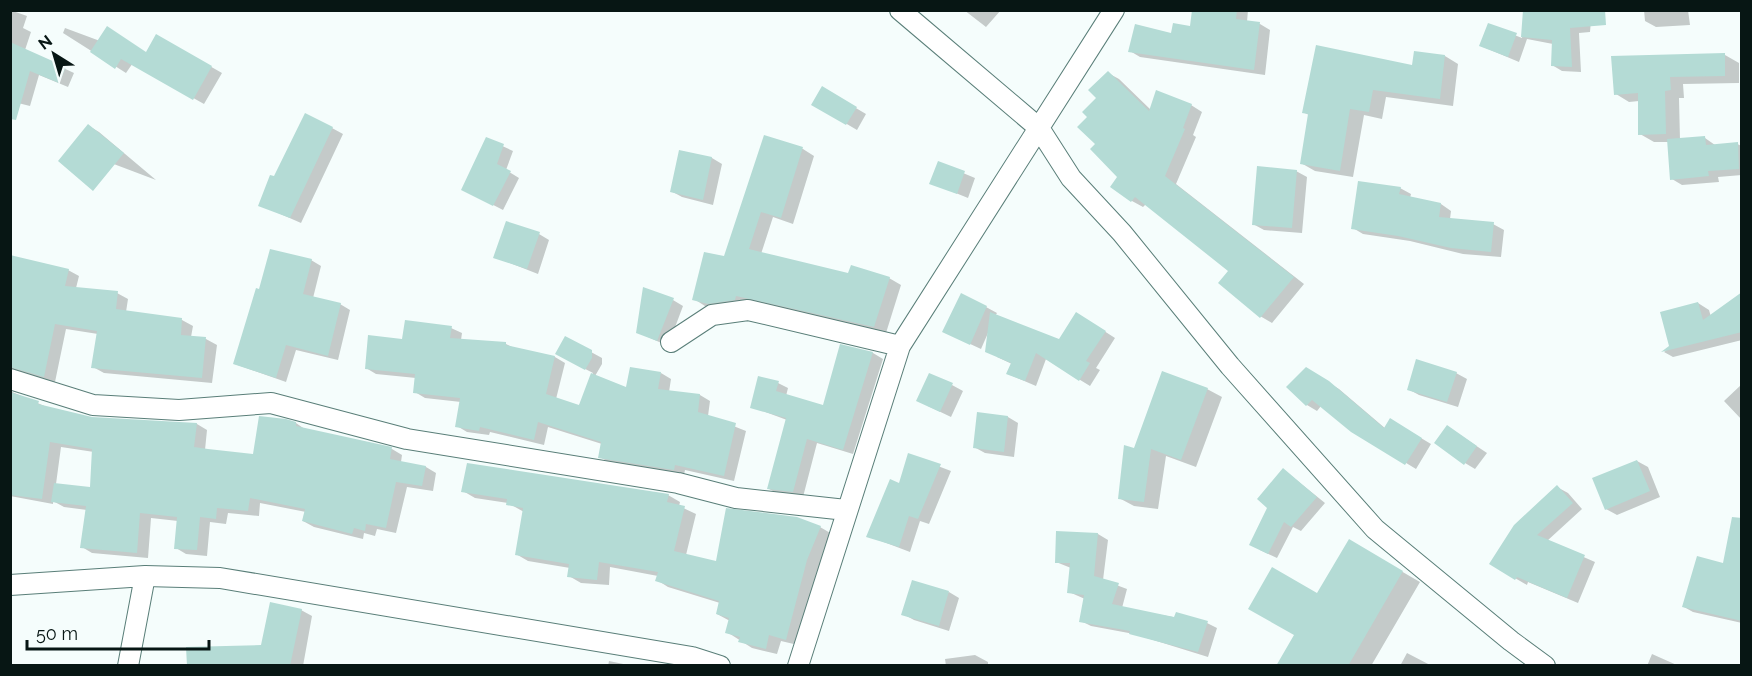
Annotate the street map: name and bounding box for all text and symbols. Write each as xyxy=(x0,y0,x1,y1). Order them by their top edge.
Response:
north arrow xyxy=(24,24,84,84)
text: N xyxy=(35,31,56,54)
scale bar xyxy=(27,613,208,651)
text: 50 m xyxy=(36,623,78,644)

